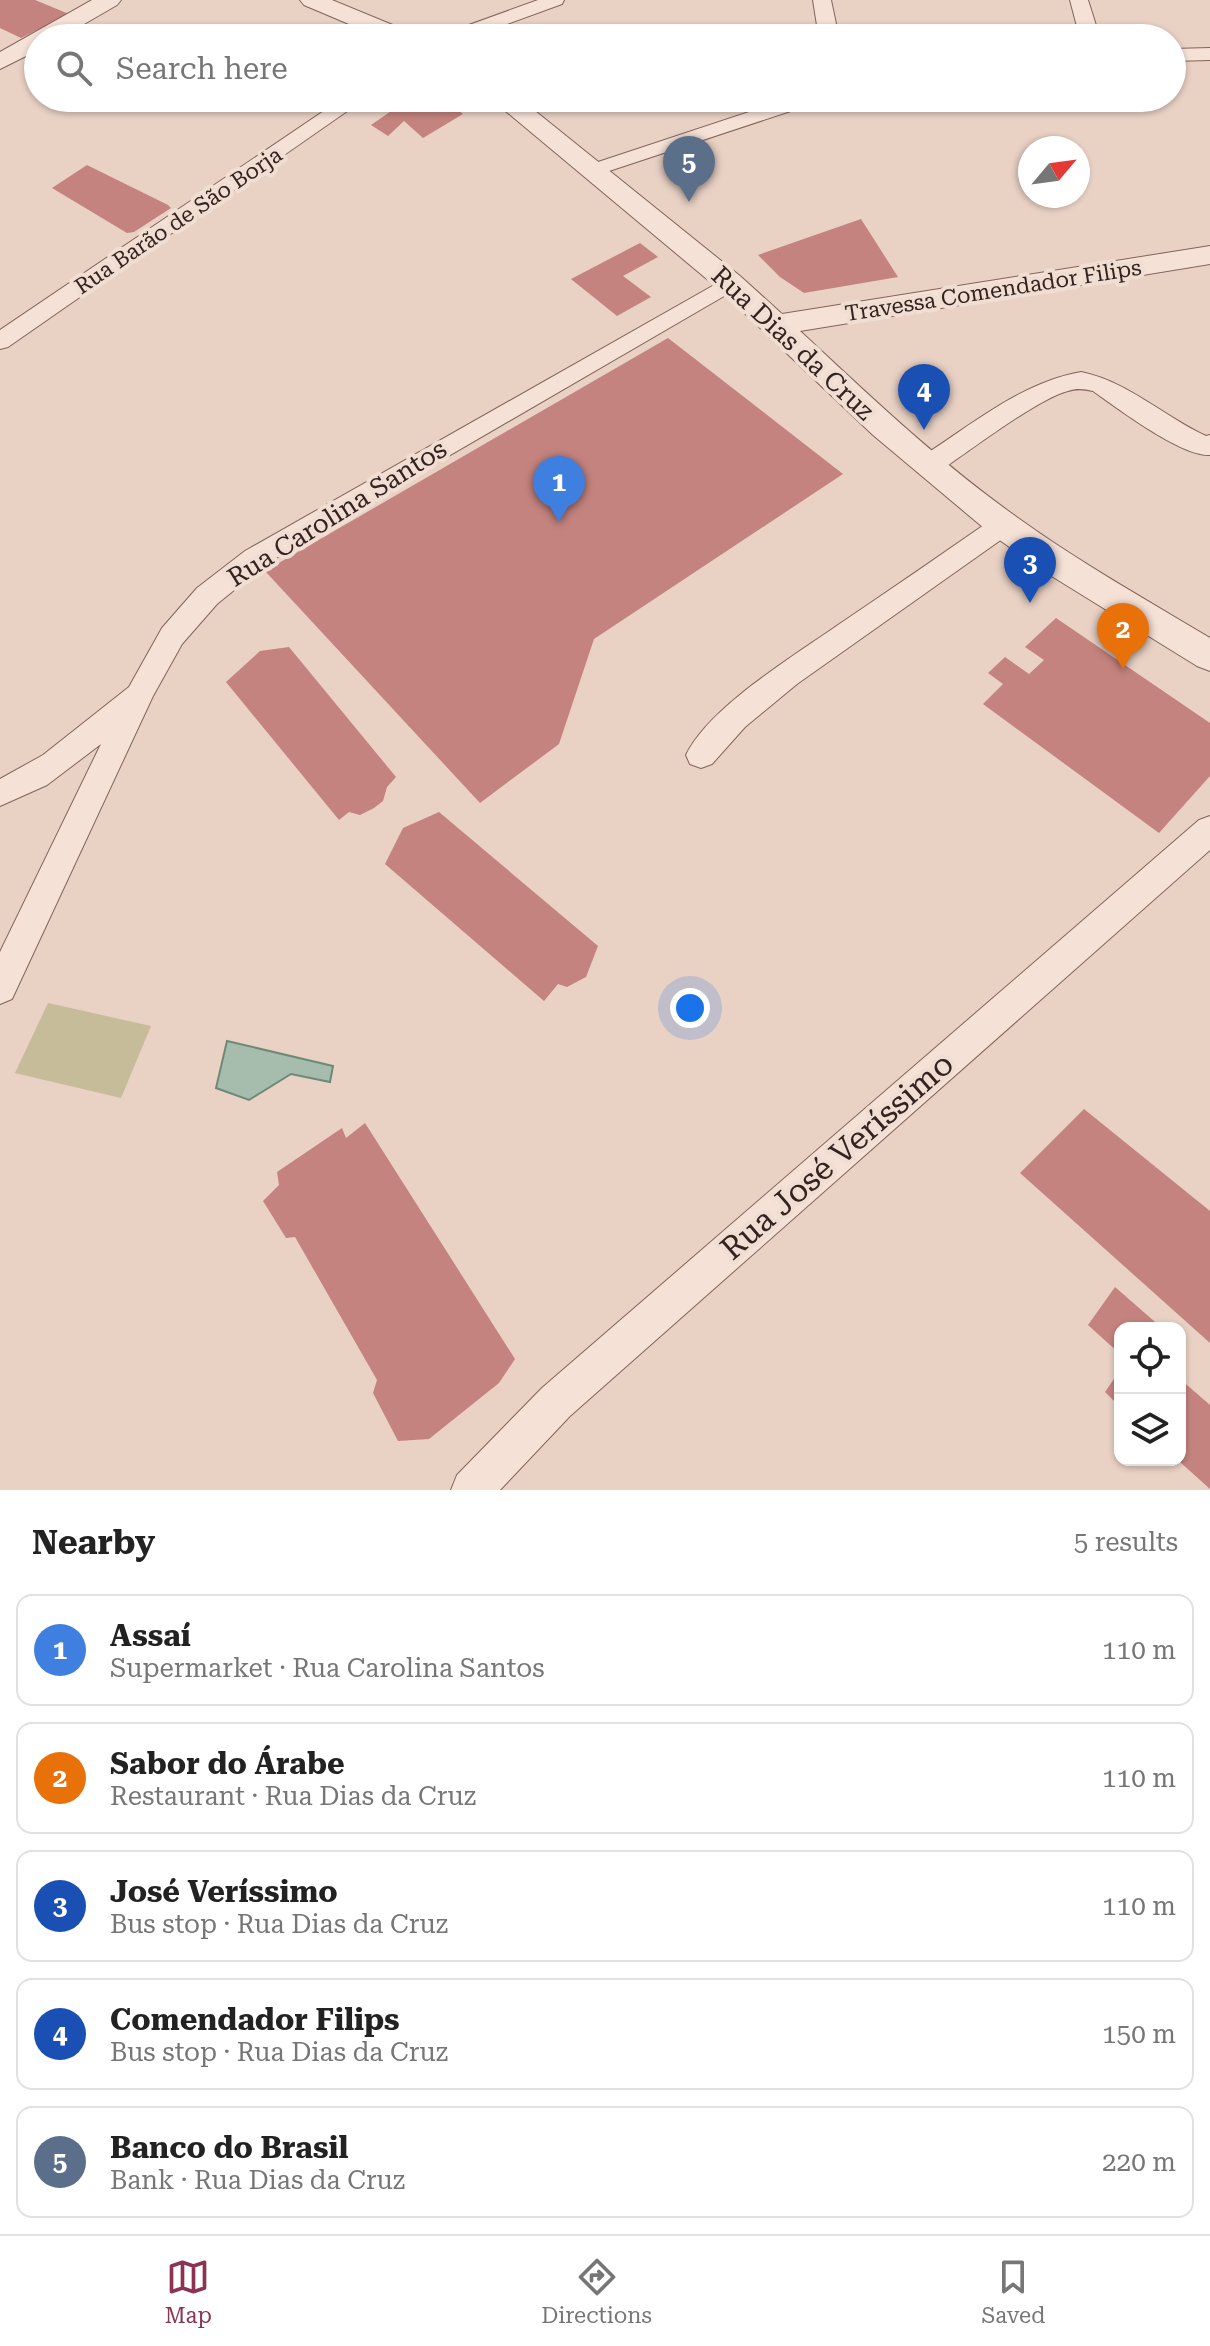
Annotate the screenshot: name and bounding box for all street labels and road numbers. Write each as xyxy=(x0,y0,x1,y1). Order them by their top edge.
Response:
street label: Rua Barão de São Borja xyxy=(70,142,287,299)
street label: Travessa Comendador Filips xyxy=(843,255,1143,326)
street label: Rua Dias da Cruz xyxy=(706,260,880,426)
street label: Rua Carolina Santos xyxy=(222,433,452,593)
street label: Rua José Veríssimo xyxy=(713,1045,961,1267)

